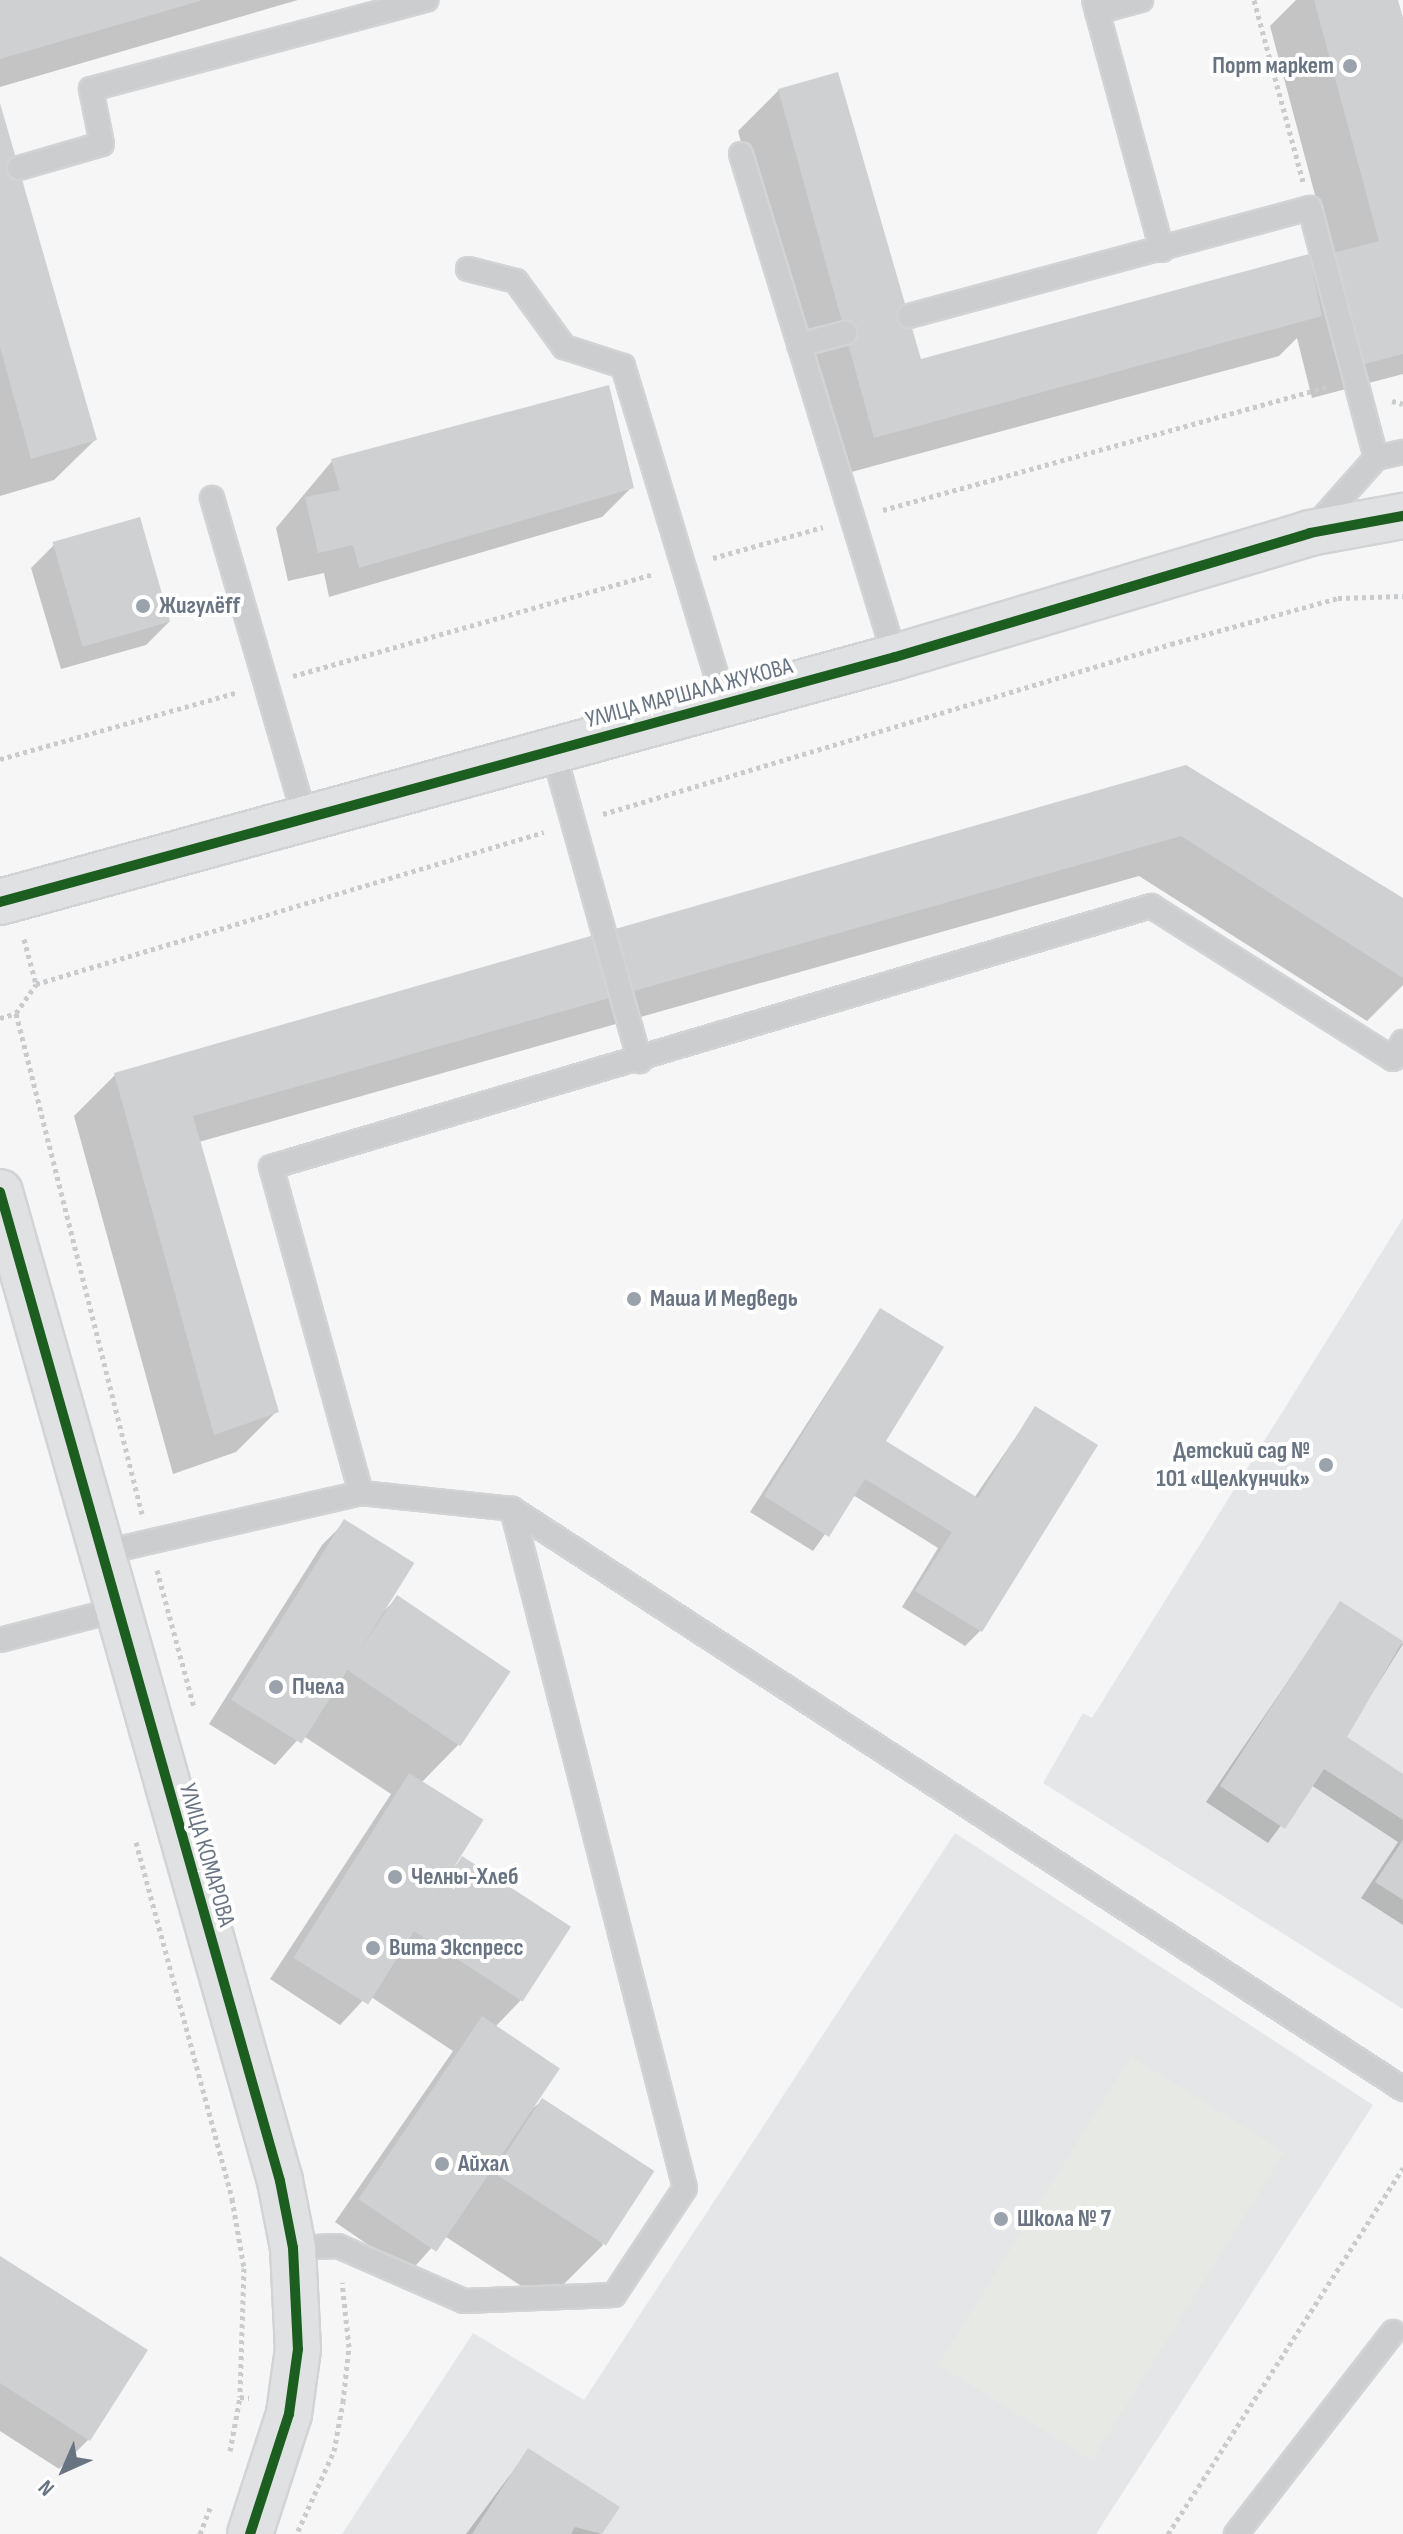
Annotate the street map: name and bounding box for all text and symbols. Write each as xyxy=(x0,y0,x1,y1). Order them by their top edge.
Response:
place label: Порт маркет xyxy=(1212,52,1334,80)
marker: Порт маркет xyxy=(1341,57,1359,75)
place label: Жигулёff xyxy=(159,592,240,620)
marker: Жигулёff xyxy=(134,597,152,615)
street label: УЛИЦА МАРШАЛА ЖУКОВА xyxy=(582,652,796,734)
place label: Маша И Медведь xyxy=(650,1285,798,1313)
marker: Маша И Медведь xyxy=(625,1290,643,1308)
place label: Детский сад № 101 «Щелкунчик» xyxy=(1156,1437,1310,1493)
marker: Детский сад № 101 «Щелкунчик» xyxy=(1317,1456,1335,1474)
place label: Пчела xyxy=(292,1673,345,1701)
marker: Пчела xyxy=(267,1678,285,1696)
street label: УЛИЦА КОМАРОВА xyxy=(173,1780,241,1930)
place label: Челны-Хлеб xyxy=(411,1863,518,1891)
marker: Челны-Хлеб xyxy=(386,1868,404,1886)
place label: Вита Экспресс xyxy=(389,1934,524,1962)
marker: Вита Экспресс xyxy=(364,1939,382,1957)
place label: Айхал xyxy=(458,2150,509,2178)
marker: Айхал xyxy=(433,2155,451,2173)
place label: Школа № 7 xyxy=(1017,2205,1111,2233)
marker: Школа № 7 xyxy=(992,2210,1010,2228)
north arrow xyxy=(24,2430,104,2510)
text: N xyxy=(33,2474,60,2501)

